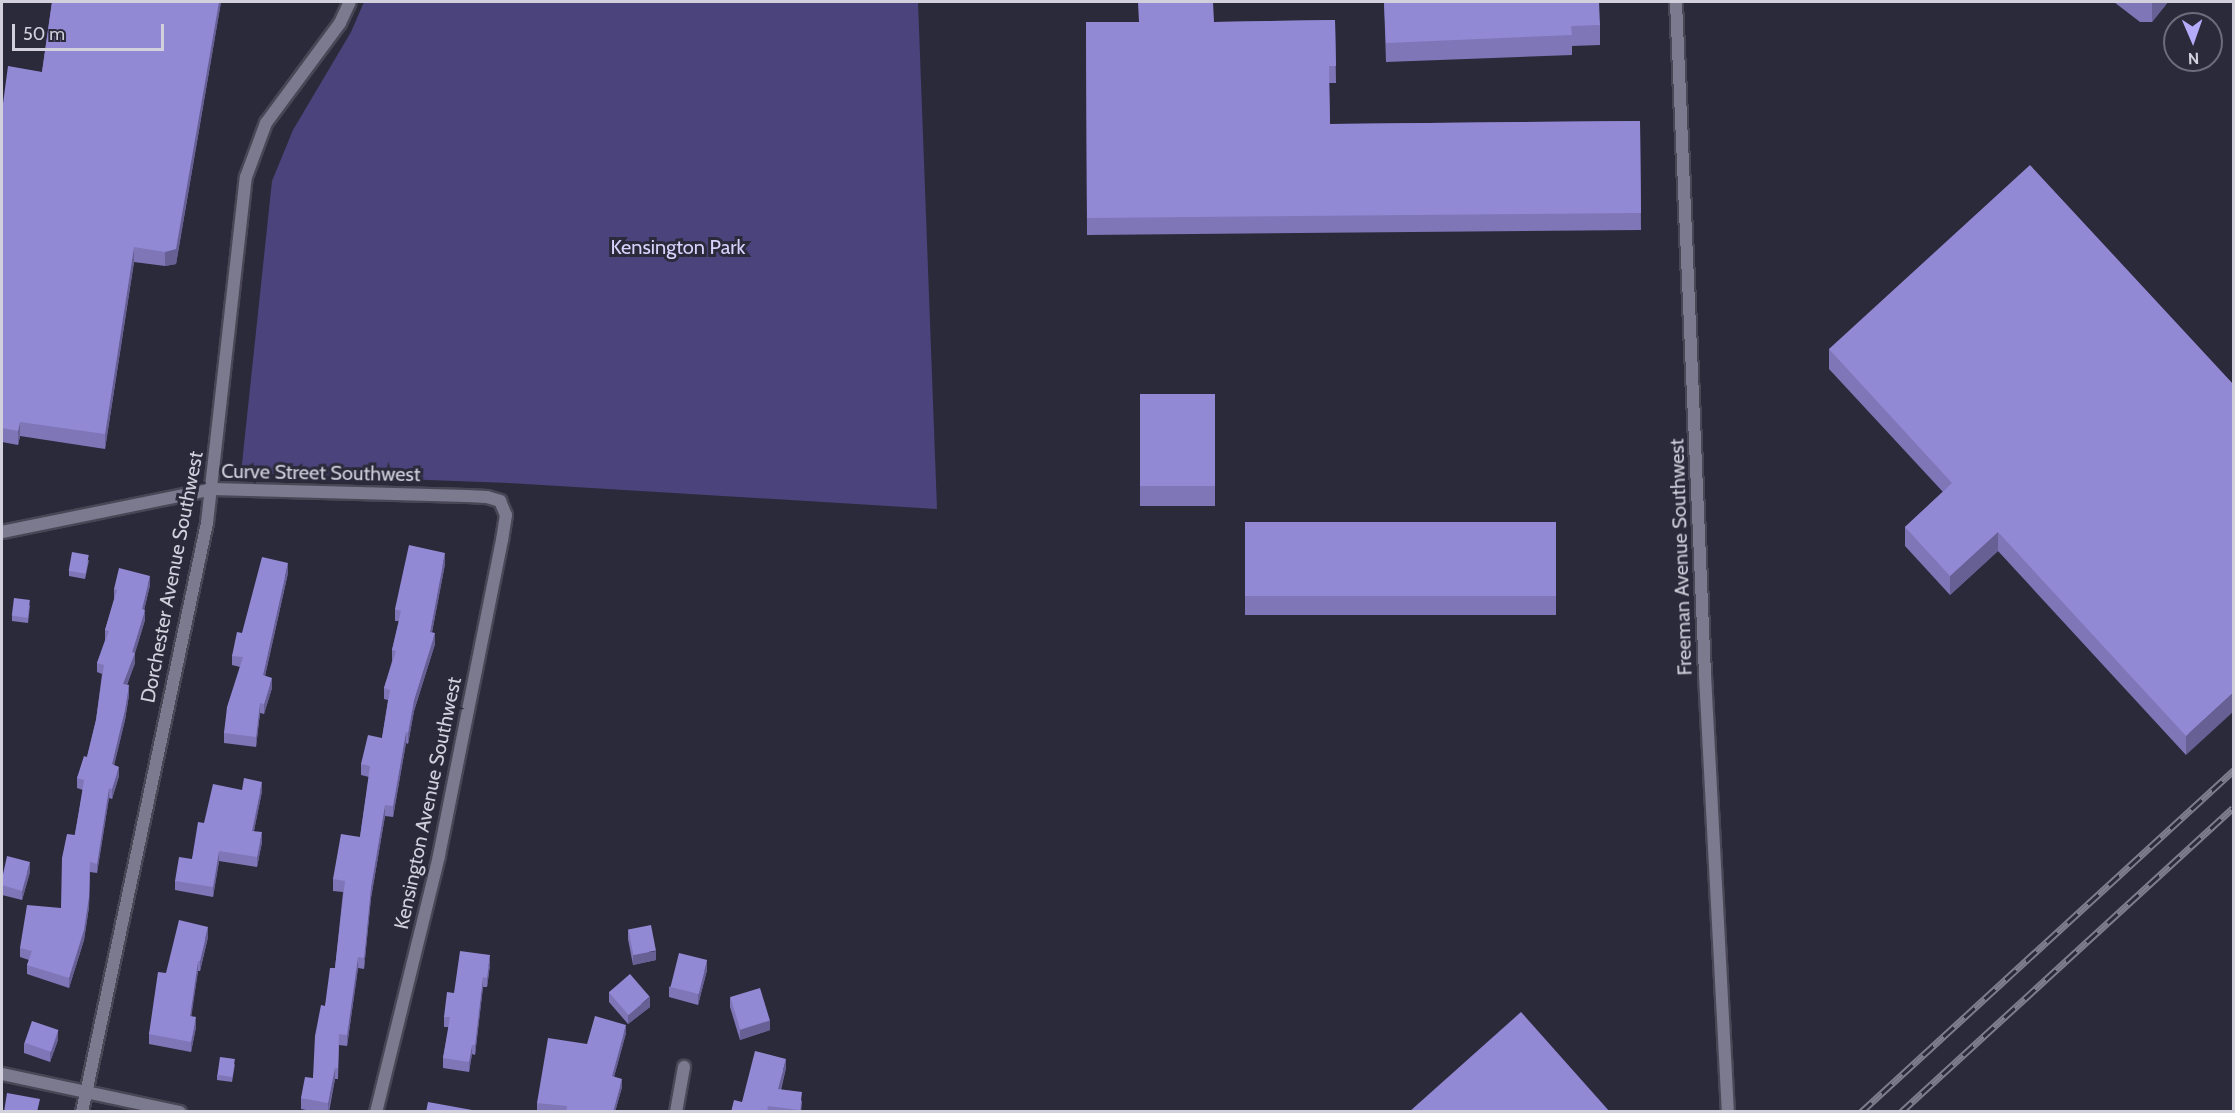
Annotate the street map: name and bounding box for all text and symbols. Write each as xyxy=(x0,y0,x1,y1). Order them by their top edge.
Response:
scale bar xyxy=(15,12,166,50)
north arrow xyxy=(2163,12,2223,72)
text: 50 m xyxy=(23,23,65,45)
text: N xyxy=(2188,49,2200,68)
park label: Kensington Park xyxy=(610,235,746,259)
street label: Freeman Avenue Southwest xyxy=(1665,438,1697,676)
street label: Dorchester Avenue Southwest xyxy=(136,449,208,705)
street label: Curve Street Southwest xyxy=(221,459,421,487)
street label: Kensington Avenue Southwest xyxy=(390,675,466,931)

